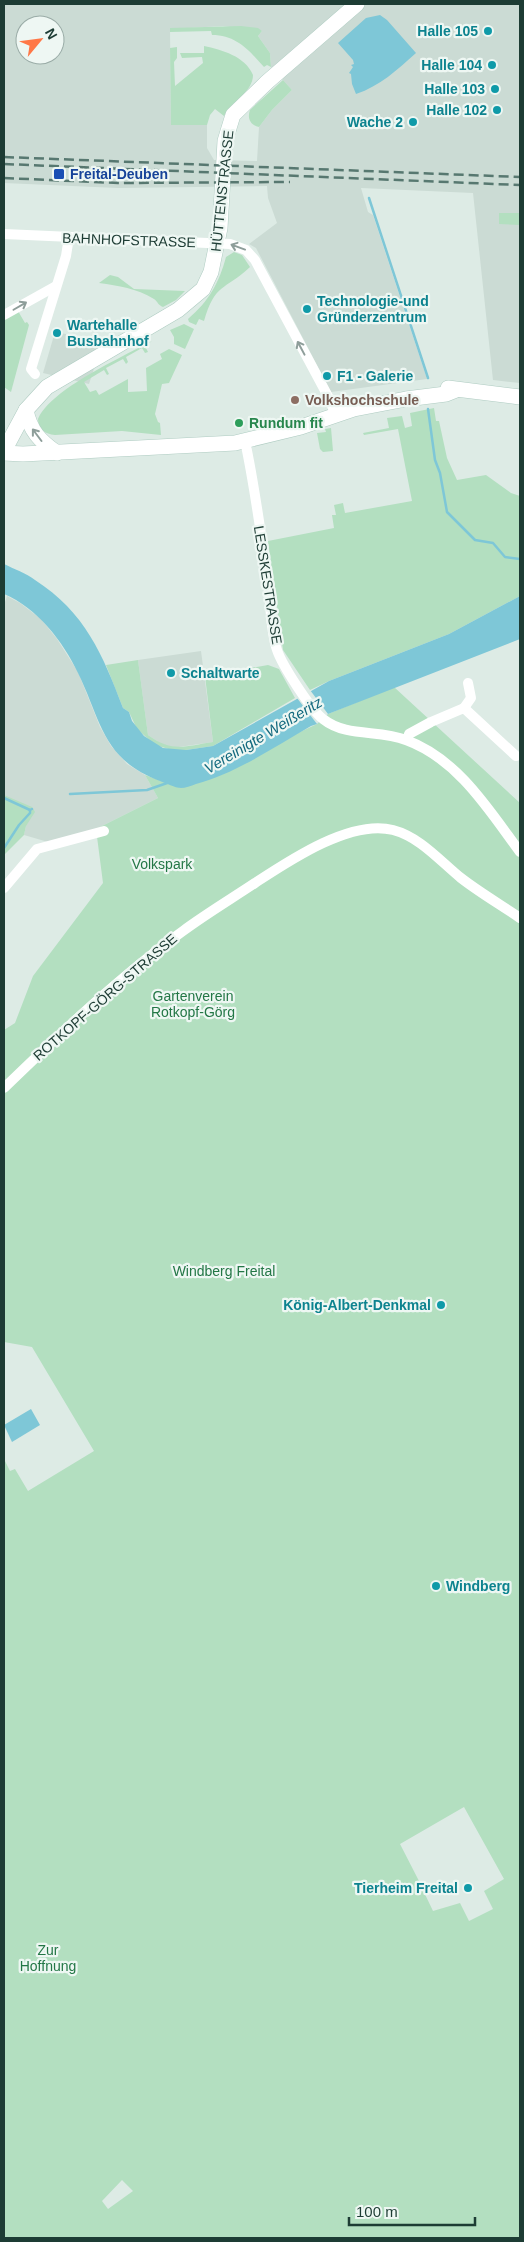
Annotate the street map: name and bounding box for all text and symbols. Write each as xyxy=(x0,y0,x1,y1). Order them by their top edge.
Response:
north arrow xyxy=(15,15,65,65)
place label: Halle 105 xyxy=(417,23,478,39)
text: N xyxy=(42,25,61,42)
marker: Halle 105 xyxy=(482,25,494,37)
place label: Halle 104 xyxy=(421,57,482,73)
marker: Halle 104 xyxy=(486,59,498,71)
place label: Halle 103 xyxy=(424,81,485,97)
marker: Halle 103 xyxy=(489,83,501,95)
place label: Halle 102 xyxy=(426,102,487,118)
marker: Halle 102 xyxy=(491,104,503,116)
place label: Wache 2 xyxy=(347,114,403,130)
marker: Wache 2 xyxy=(407,116,419,128)
street label: HÜTTENSTRASSE xyxy=(207,129,236,253)
place label: Freital-Deuben xyxy=(70,166,168,182)
marker: Freital-Deuben xyxy=(52,167,66,181)
street label: BAHNHOFSTRASSE xyxy=(62,230,196,250)
one-way arrow xyxy=(231,242,247,251)
place label: Technologie-und Gründerzentrum xyxy=(317,293,429,325)
one-way arrow xyxy=(13,300,27,310)
marker: Technologie-und Gründerzentrum xyxy=(301,303,313,315)
place label: Wartehalle Busbahnhof xyxy=(67,317,149,349)
marker: Wartehalle Busbahnhof xyxy=(51,327,63,339)
one-way arrow xyxy=(296,341,305,356)
place label: F1 - Galerie xyxy=(337,368,413,384)
marker: F1 - Galerie xyxy=(321,370,333,382)
place label: Volkshochschule xyxy=(305,392,419,408)
marker: Volkshochschule xyxy=(289,394,301,406)
place label: Rundum fit xyxy=(249,415,323,431)
marker: Rundum fit xyxy=(233,417,245,429)
one-way arrow xyxy=(31,429,42,442)
street label: LESSKESTRASSE xyxy=(251,525,285,645)
place label: Schaltwarte xyxy=(181,665,260,681)
marker: Schaltwarte xyxy=(165,667,177,679)
water label: Vereinigte Weißeritz xyxy=(201,693,325,777)
park label: Volkspark xyxy=(132,856,193,872)
street label: ROTKOPF-GÖRG-STRASSE xyxy=(29,929,180,1064)
park label: Gartenverein Rotkopf-Görg xyxy=(151,988,235,1020)
park label: Windberg Freital xyxy=(173,1263,275,1279)
place label: König-Albert-Denkmal xyxy=(283,1297,431,1313)
marker: König-Albert-Denkmal xyxy=(435,1299,447,1311)
place label: Windberg xyxy=(446,1578,510,1594)
marker: Windberg xyxy=(430,1580,442,1592)
place label: Tierheim Freital xyxy=(354,1880,458,1896)
marker: Tierheim Freital xyxy=(462,1882,474,1894)
park label: Zur Hoffnung xyxy=(20,1942,76,1974)
scale bar xyxy=(349,2194,475,2226)
text: 100 m xyxy=(356,2203,398,2220)

